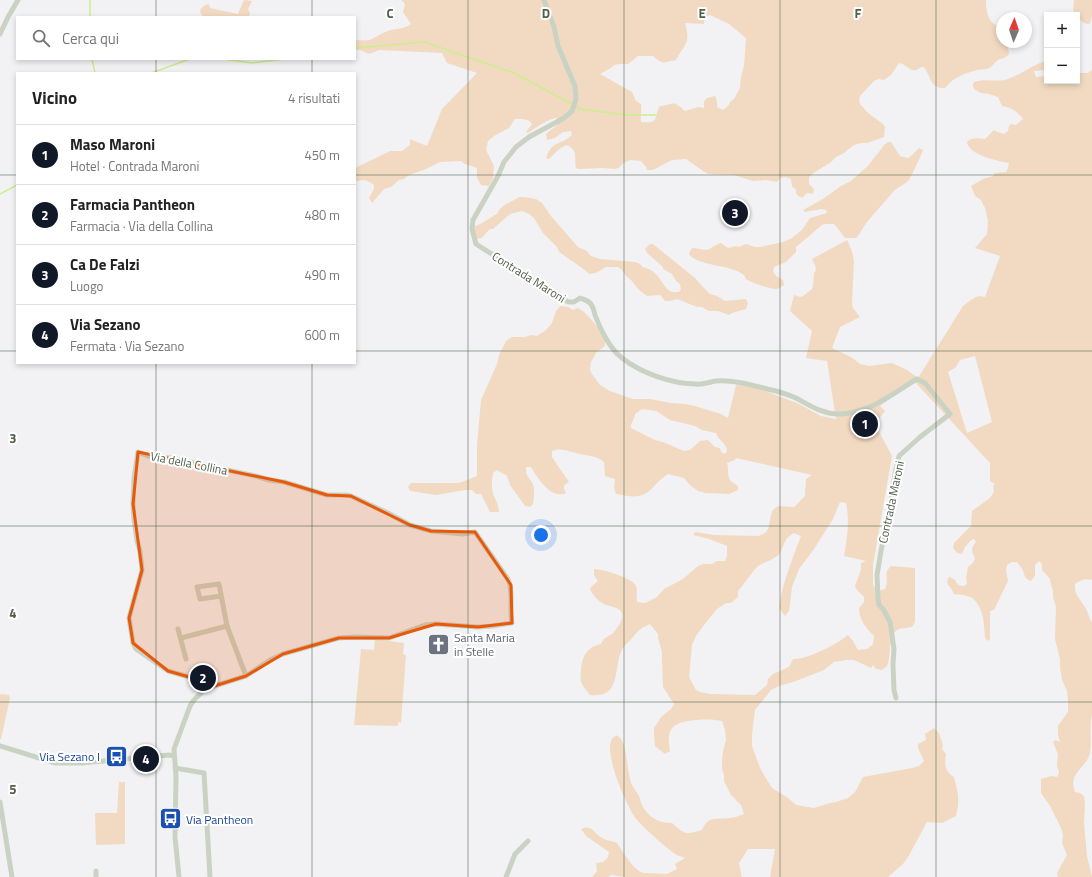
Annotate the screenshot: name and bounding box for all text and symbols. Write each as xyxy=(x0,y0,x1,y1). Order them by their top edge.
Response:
text: C xyxy=(386,3,394,23)
text: D xyxy=(542,3,550,23)
text: E xyxy=(698,3,706,23)
text: F xyxy=(855,3,862,23)
north arrow xyxy=(996,12,1032,48)
map controls xyxy=(1044,12,1080,84)
button: + xyxy=(1044,12,1080,48)
search box xyxy=(16,16,356,60)
icon: search xyxy=(30,27,52,49)
text: Cerca qui xyxy=(62,27,119,50)
button: − xyxy=(1044,48,1080,84)
text: Vicino xyxy=(32,85,77,111)
text: 4 risultati xyxy=(288,88,340,108)
text: Maso Maroni xyxy=(70,133,155,156)
text: 1 xyxy=(41,145,49,165)
text: 450 m xyxy=(304,145,340,165)
text: Hotel · Contrada Maroni xyxy=(70,156,199,176)
text: Farmacia Pantheon xyxy=(70,193,195,216)
pin: 3 xyxy=(722,198,748,228)
text: 2 xyxy=(41,205,49,225)
text: 480 m xyxy=(304,205,340,225)
text: Farmacia · Via della Collina xyxy=(70,216,213,236)
street label: Contrada Maroni xyxy=(488,247,570,307)
text: Ca De Falzi xyxy=(70,253,140,276)
text: 3 xyxy=(41,265,49,285)
text: 490 m xyxy=(304,265,340,285)
text: Luogo xyxy=(70,276,103,296)
text: Via Sezano xyxy=(70,313,140,336)
text: 4 xyxy=(41,325,49,345)
text: 600 m xyxy=(304,325,340,345)
text: Fermata · Via Sezano xyxy=(70,336,184,356)
pin: 1 xyxy=(852,409,878,439)
text: 3 xyxy=(9,428,17,448)
street label: Via della Collina xyxy=(149,446,229,480)
street label: Contrada Maroni xyxy=(873,459,909,545)
your location xyxy=(531,525,551,545)
text: 4 xyxy=(9,603,17,623)
place label: Santa Maria in Stelle xyxy=(454,628,515,661)
church icon: Santa Maria in Stelle xyxy=(426,631,452,657)
pin: 2 xyxy=(190,663,216,693)
bus stop icon: Via Sezano I xyxy=(103,743,129,769)
pin: 4 xyxy=(133,744,159,774)
place label: Via Sezano I xyxy=(39,747,100,766)
text: 5 xyxy=(9,779,17,799)
bus stop icon: Via Pantheon xyxy=(157,806,183,832)
place label: Via Pantheon xyxy=(186,810,253,829)

